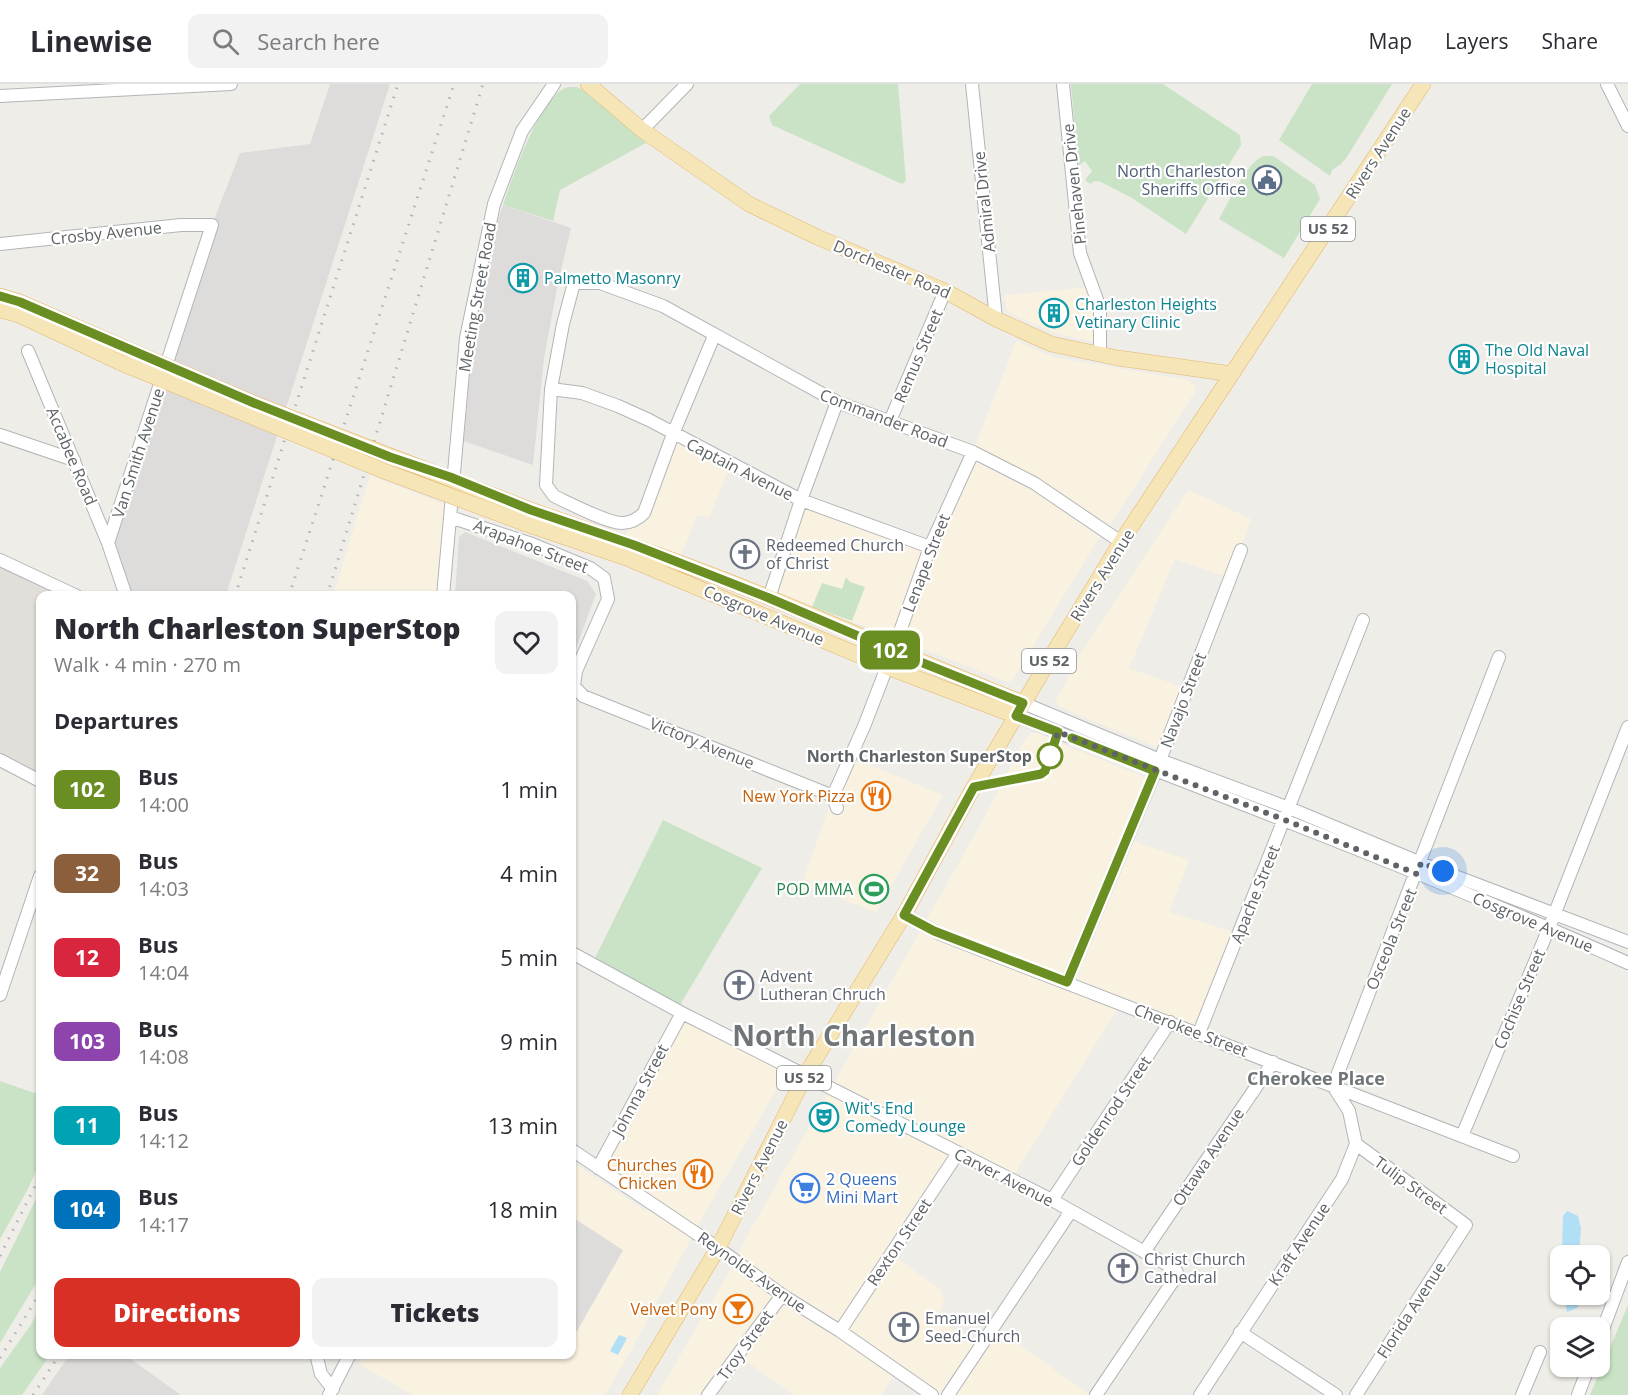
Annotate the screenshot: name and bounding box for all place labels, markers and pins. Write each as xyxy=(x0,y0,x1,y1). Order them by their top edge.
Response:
place label: North Charleston Sheriffs Office xyxy=(1117,160,1246,200)
public building icon: North Charleston Sheriffs Office xyxy=(1251,164,1283,196)
building icon: Palmetto Masonry xyxy=(507,262,539,294)
place label: Palmetto Masonry xyxy=(544,267,681,289)
place label: Charleston Heights Vetinary Clinic xyxy=(1075,293,1217,333)
building icon: Charleston Heights Vetinary Clinic xyxy=(1038,297,1070,329)
place label: The Old Naval Hospital xyxy=(1485,339,1589,379)
building icon: The Old Naval Hospital xyxy=(1448,343,1480,375)
place label: Redeemed Church of Christ xyxy=(766,534,904,574)
church icon: Redeemed Church of Christ xyxy=(729,538,761,570)
marker: North Charleston SuperStop xyxy=(1037,743,1063,769)
place label: North Charleston SuperStop xyxy=(807,745,1032,767)
restaurant icon: New York Pizza xyxy=(860,780,892,812)
place label: New York Pizza xyxy=(742,785,855,807)
sports icon: POD MMA xyxy=(858,873,890,905)
place label: POD MMA xyxy=(776,878,854,900)
place label: Advent Lutheran Chruch xyxy=(760,965,886,1005)
church icon: Advent Lutheran Chruch xyxy=(723,969,755,1001)
place label: Wit's End Comedy Lounge xyxy=(845,1097,966,1137)
theatre icon: Wit's End Comedy Lounge xyxy=(808,1101,840,1133)
place label: Churches Chicken xyxy=(607,1154,677,1194)
restaurant icon: Churches Chicken xyxy=(682,1158,714,1190)
place label: 2 Queens Mini Mart xyxy=(826,1168,898,1208)
supermarket icon: 2 Queens Mini Mart xyxy=(789,1172,821,1204)
place label: Christ Church Cathedral xyxy=(1144,1248,1246,1288)
church icon: Christ Church Cathedral xyxy=(1107,1252,1139,1284)
bar icon: Velvet Pony xyxy=(722,1293,754,1325)
place label: Velvet Pony xyxy=(631,1298,718,1320)
place label: Emanuel Seed-Church xyxy=(925,1307,1020,1347)
church icon: Emanuel Seed-Church xyxy=(888,1311,920,1343)

